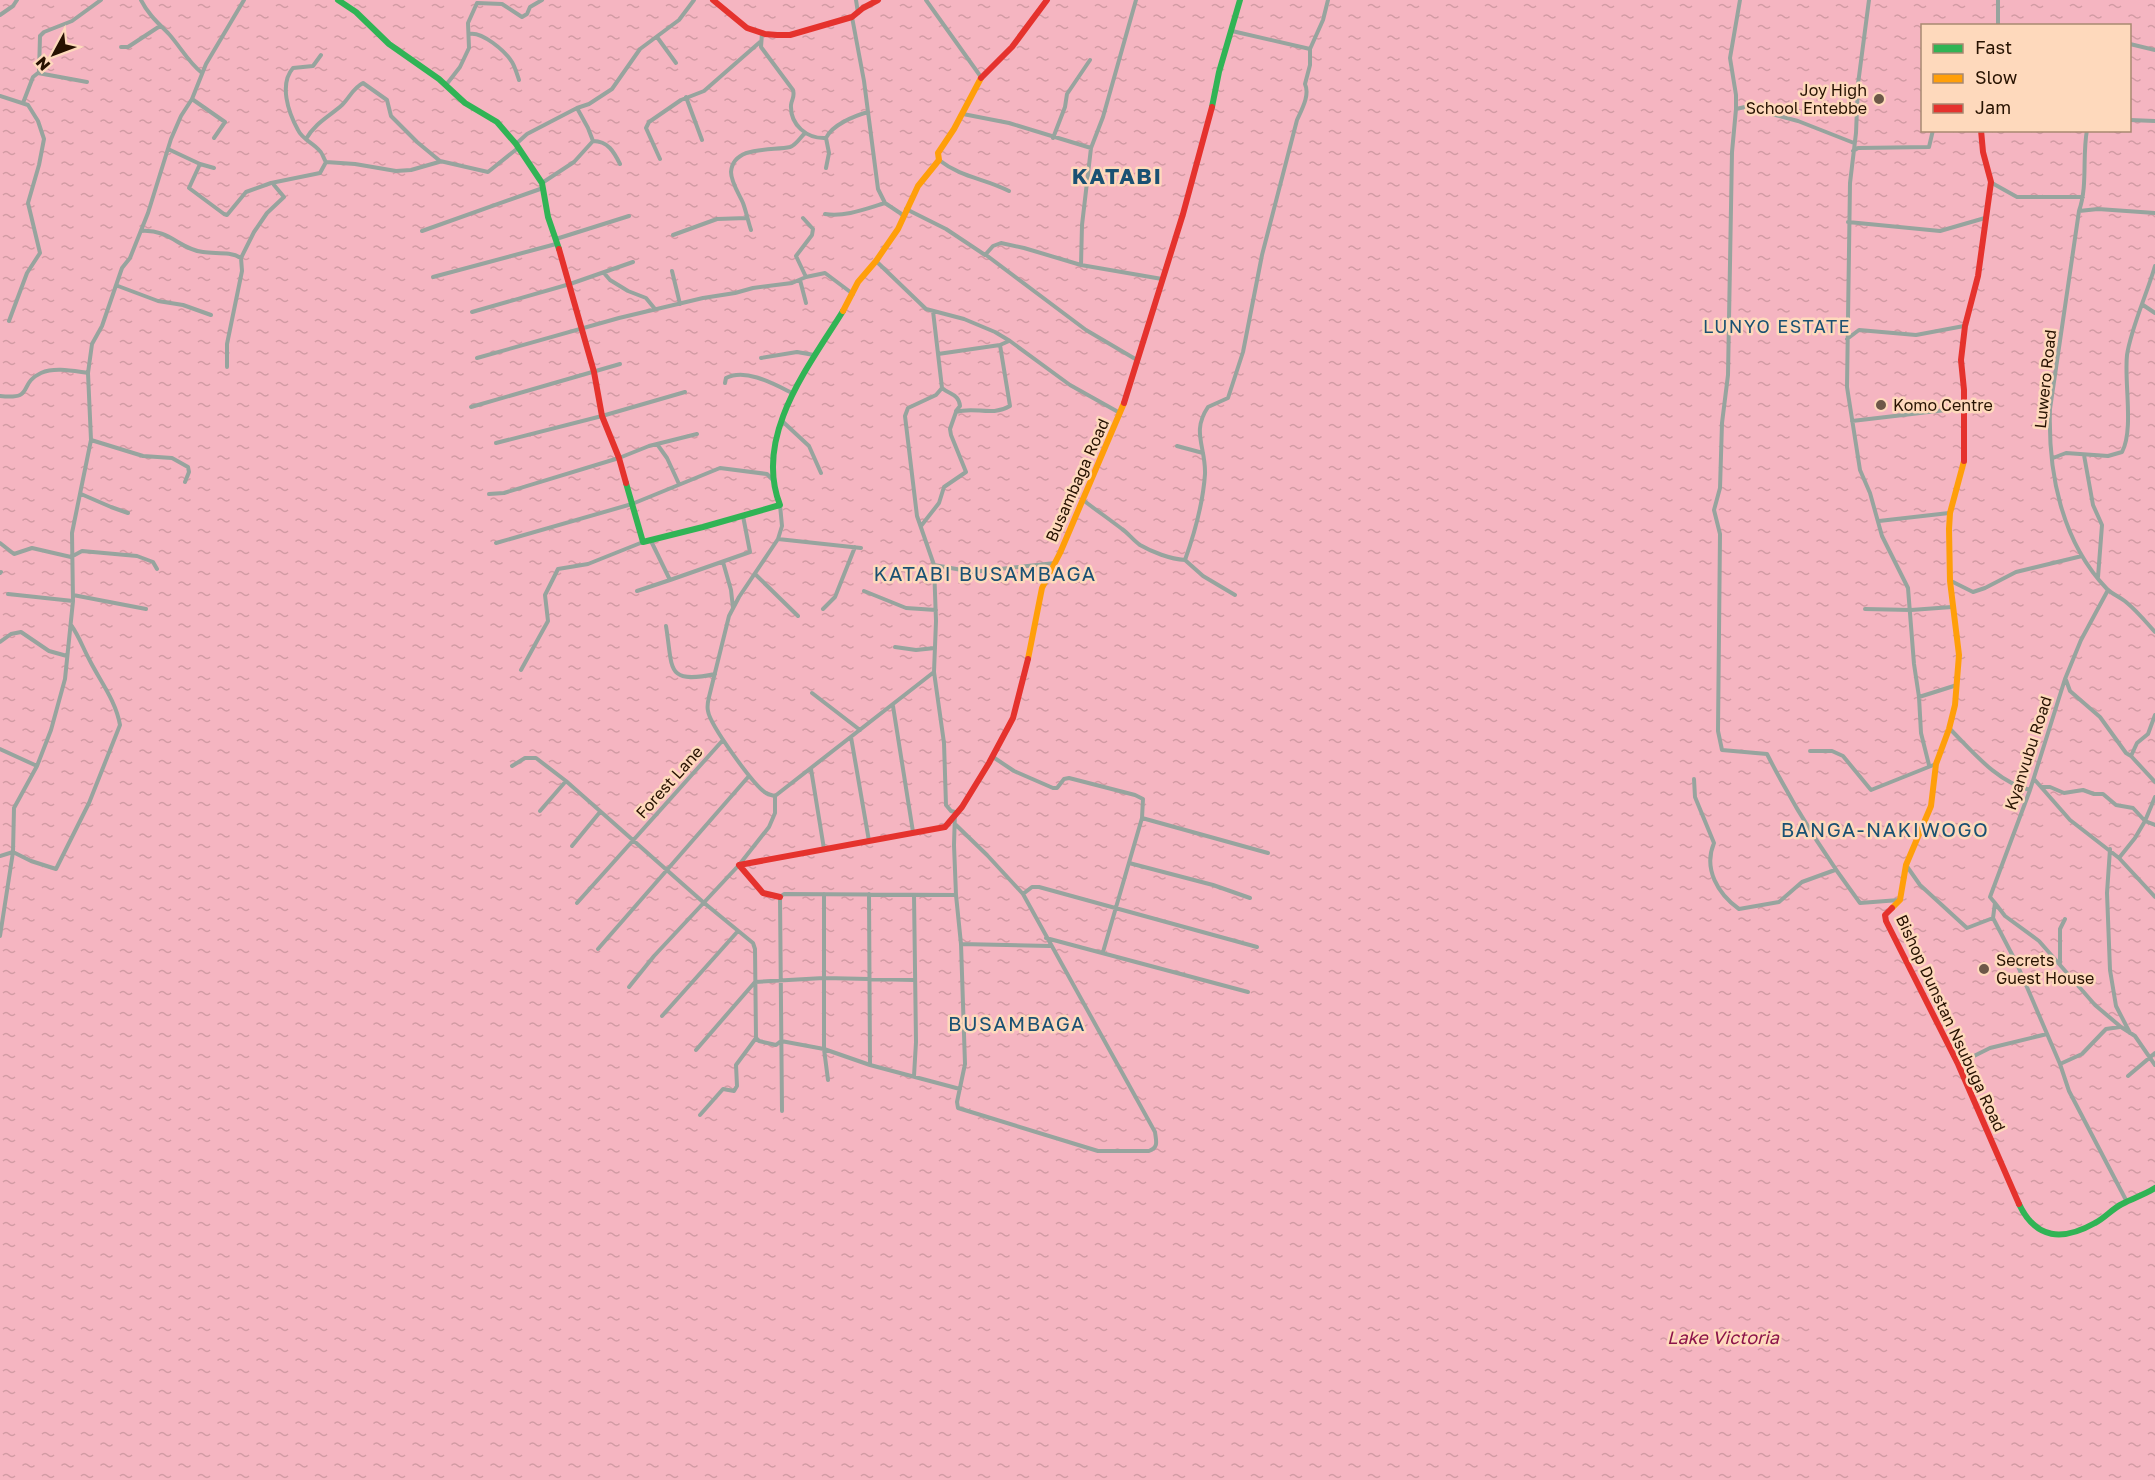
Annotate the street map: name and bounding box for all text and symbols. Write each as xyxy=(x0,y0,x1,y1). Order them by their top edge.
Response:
north arrow xyxy=(24,24,84,84)
legend xyxy=(1921,24,2131,132)
text: Fast xyxy=(1975,36,2012,58)
text: N xyxy=(31,53,54,75)
text: Slow xyxy=(1975,66,2018,88)
place label: Joy High School Entebbe xyxy=(1746,80,1867,118)
marker: Joy High School Entebbe xyxy=(1872,92,1886,106)
text: Jam xyxy=(1975,96,2011,118)
district label: KATABI xyxy=(1072,162,1162,189)
district label: LUNYO ESTATE xyxy=(1703,315,1851,337)
street label: Luwero Road xyxy=(2030,329,2060,429)
place label: Komo Centre xyxy=(1893,395,1993,415)
marker: Komo Centre xyxy=(1874,398,1888,412)
street label: Busambaga Road xyxy=(1041,415,1113,545)
district label: KATABI BUSAMBAGA xyxy=(873,561,1097,585)
street label: Kyanvubu Road xyxy=(2000,693,2056,813)
street label: Forest Lane xyxy=(631,742,707,822)
district label: BANGA-NAKIWOGO xyxy=(1781,817,1989,841)
street label: Bishop Dunstan Nsubuga Road xyxy=(1892,911,2010,1135)
place label: Secrets Guest House xyxy=(1996,950,2094,988)
marker: Secrets Guest House xyxy=(1977,962,1991,976)
district label: BUSAMBAGA xyxy=(948,1011,1086,1035)
water label: Lake Victoria xyxy=(1667,1326,1780,1348)

